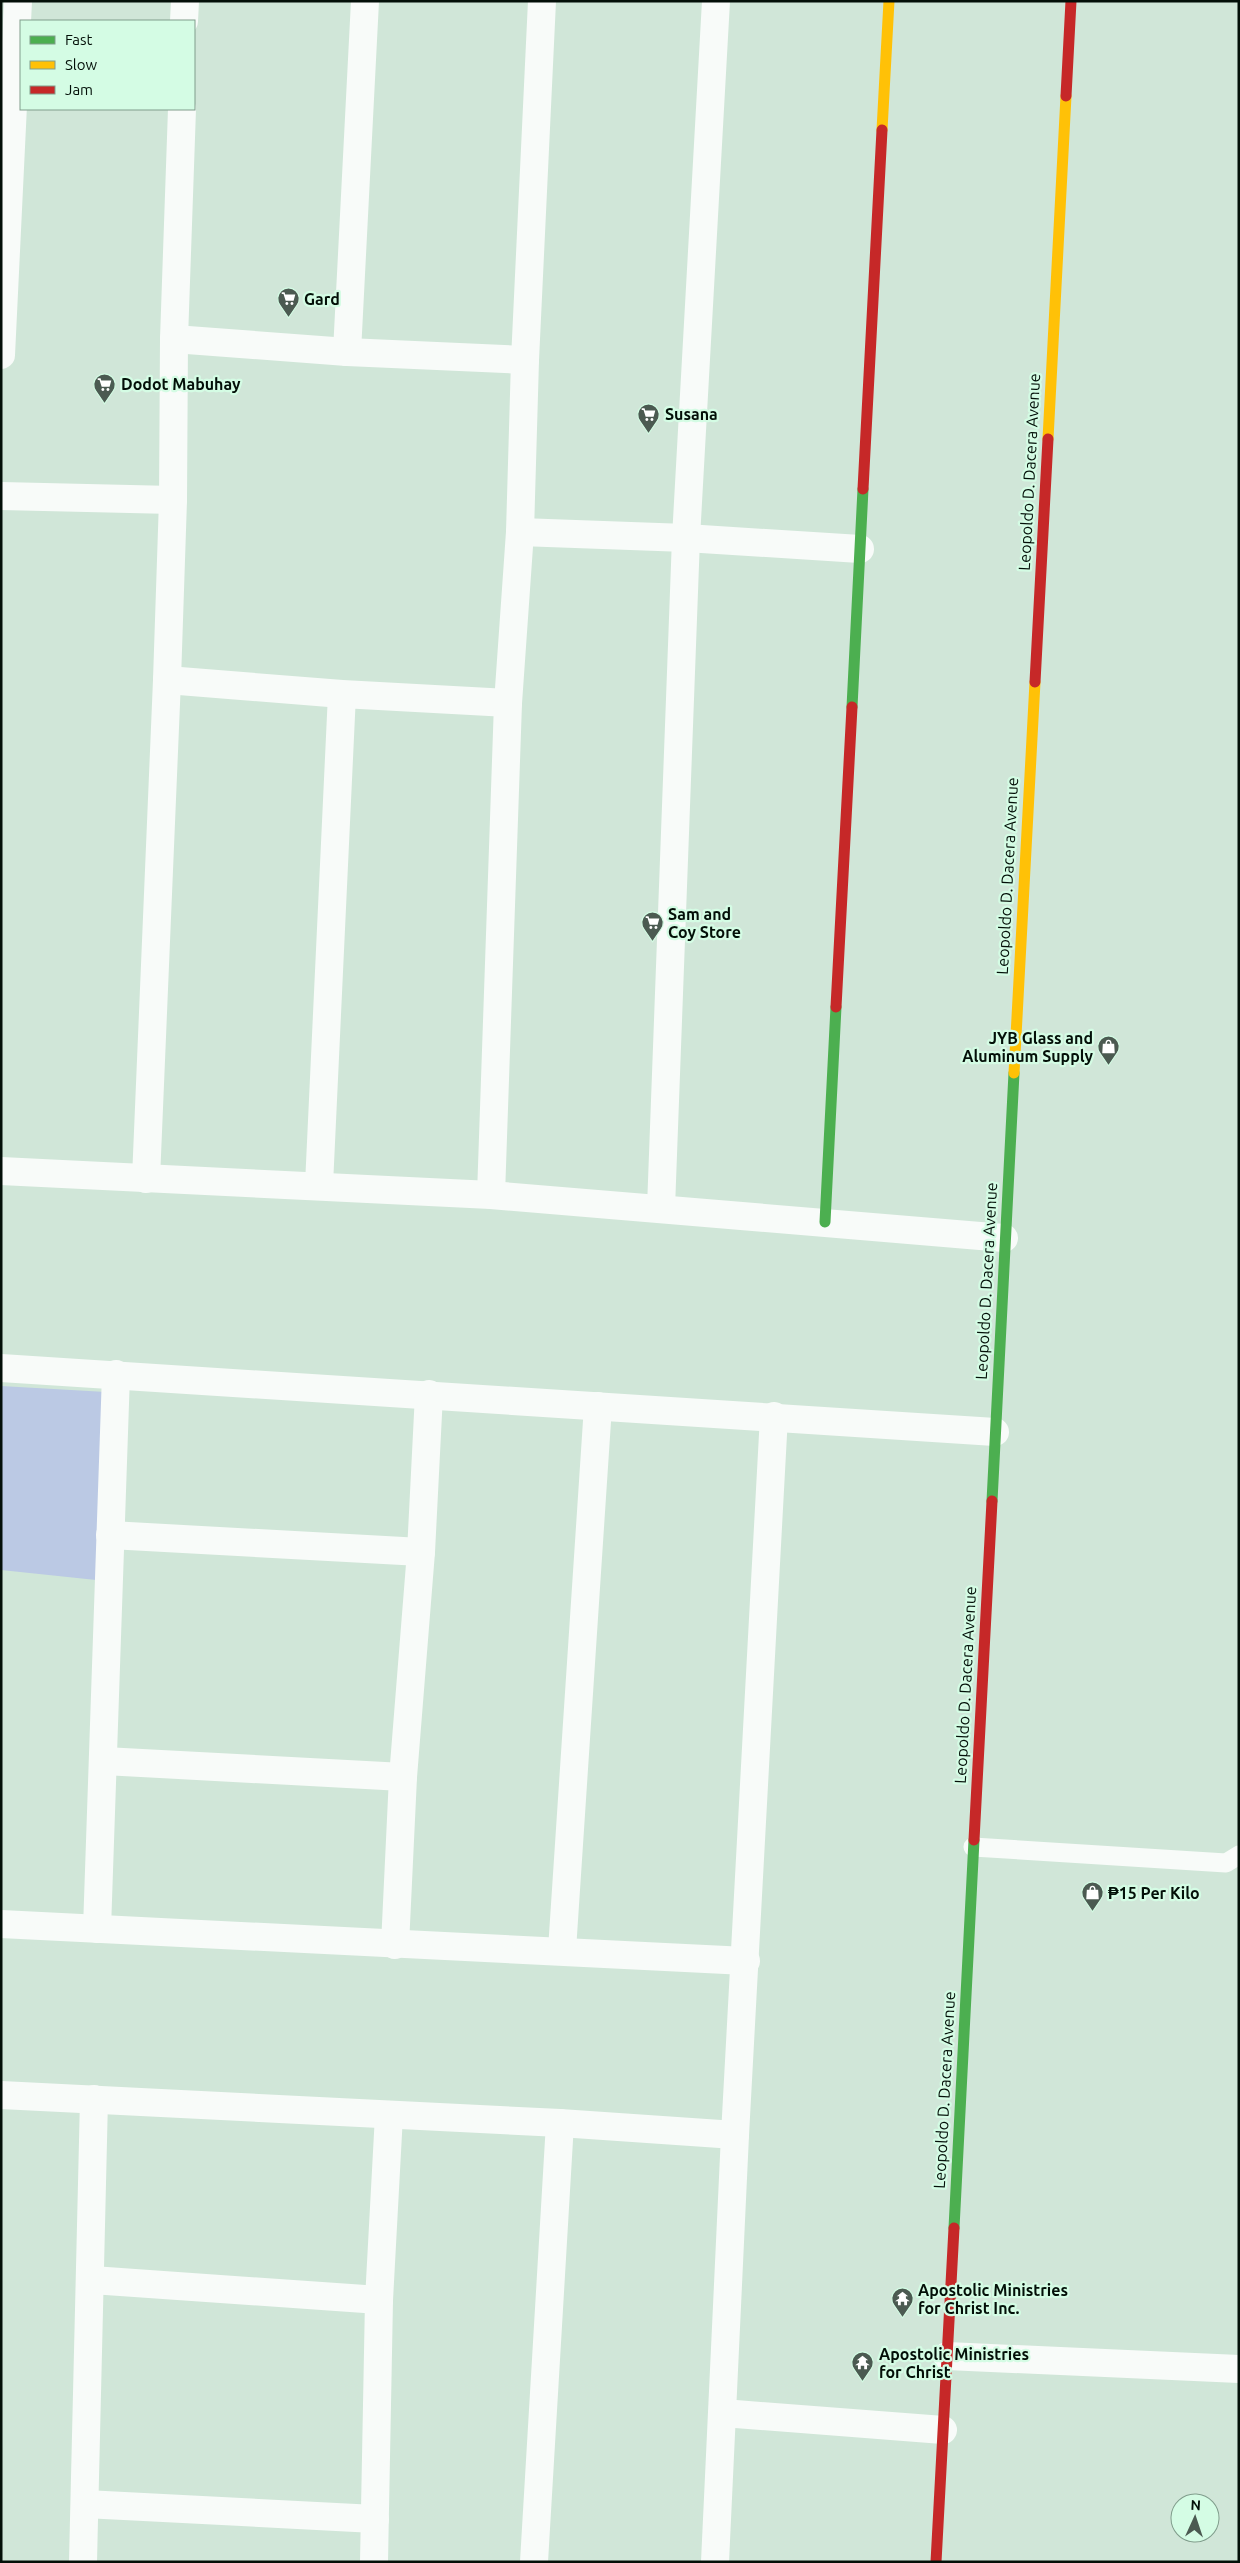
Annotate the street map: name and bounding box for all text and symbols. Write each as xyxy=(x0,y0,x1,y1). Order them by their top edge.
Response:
legend xyxy=(20,20,195,110)
text: Fast xyxy=(65,31,93,48)
text: Slow xyxy=(65,56,98,73)
text: Jam xyxy=(65,81,93,98)
supermarket icon: Gard xyxy=(276,287,300,318)
place label: Gard xyxy=(304,290,340,308)
supermarket icon: Dodot Mabuhay xyxy=(93,372,117,403)
street label: Leopoldo D. Dacera Avenue xyxy=(1015,373,1043,571)
place label: Dodot Mabuhay xyxy=(121,375,241,393)
supermarket icon: Susana xyxy=(637,402,661,433)
place label: Susana xyxy=(665,405,718,423)
street label: Leopoldo D. Dacera Avenue xyxy=(993,777,1021,975)
place label: Sam and Coy Store xyxy=(668,905,741,941)
supermarket icon: Sam and Coy Store xyxy=(640,911,664,942)
place label: JYB Glass and Aluminum Supply xyxy=(962,1029,1094,1065)
shop icon: JYB Glass and Aluminum Supply xyxy=(1097,1035,1121,1066)
street label: Leopoldo D. Dacera Avenue xyxy=(972,1182,1000,1380)
street label: Leopoldo D. Dacera Avenue xyxy=(951,1586,979,1784)
shop icon: ₱15 Per Kilo xyxy=(1080,1881,1104,1912)
place label: ₱15 Per Kilo xyxy=(1108,1884,1200,1902)
street label: Leopoldo D. Dacera Avenue xyxy=(930,1991,958,2189)
place label: Apostolic Ministries for Christ Inc. xyxy=(918,2281,1068,2317)
temple icon: Apostolic Ministries for Christ Inc. xyxy=(890,2287,914,2318)
place label: Apostolic Ministries for Christ xyxy=(879,2345,1029,2381)
temple icon: Apostolic Ministries for Christ xyxy=(851,2351,875,2382)
north arrow xyxy=(1170,2493,1220,2543)
text: N xyxy=(1190,2497,1201,2513)

